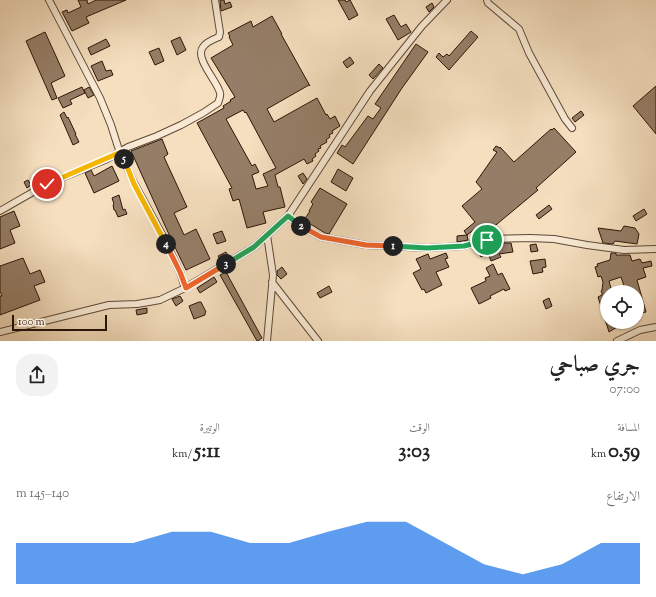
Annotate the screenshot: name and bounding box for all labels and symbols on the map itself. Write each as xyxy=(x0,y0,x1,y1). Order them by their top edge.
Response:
pin: 5 xyxy=(114,149,134,169)
pin xyxy=(30,167,64,201)
pin: 2 xyxy=(291,216,311,236)
pin xyxy=(470,223,504,257)
pin: 4 xyxy=(156,234,176,254)
pin: 1 xyxy=(383,236,403,256)
pin: 3 xyxy=(216,254,236,274)
scale bar xyxy=(12,313,107,332)

